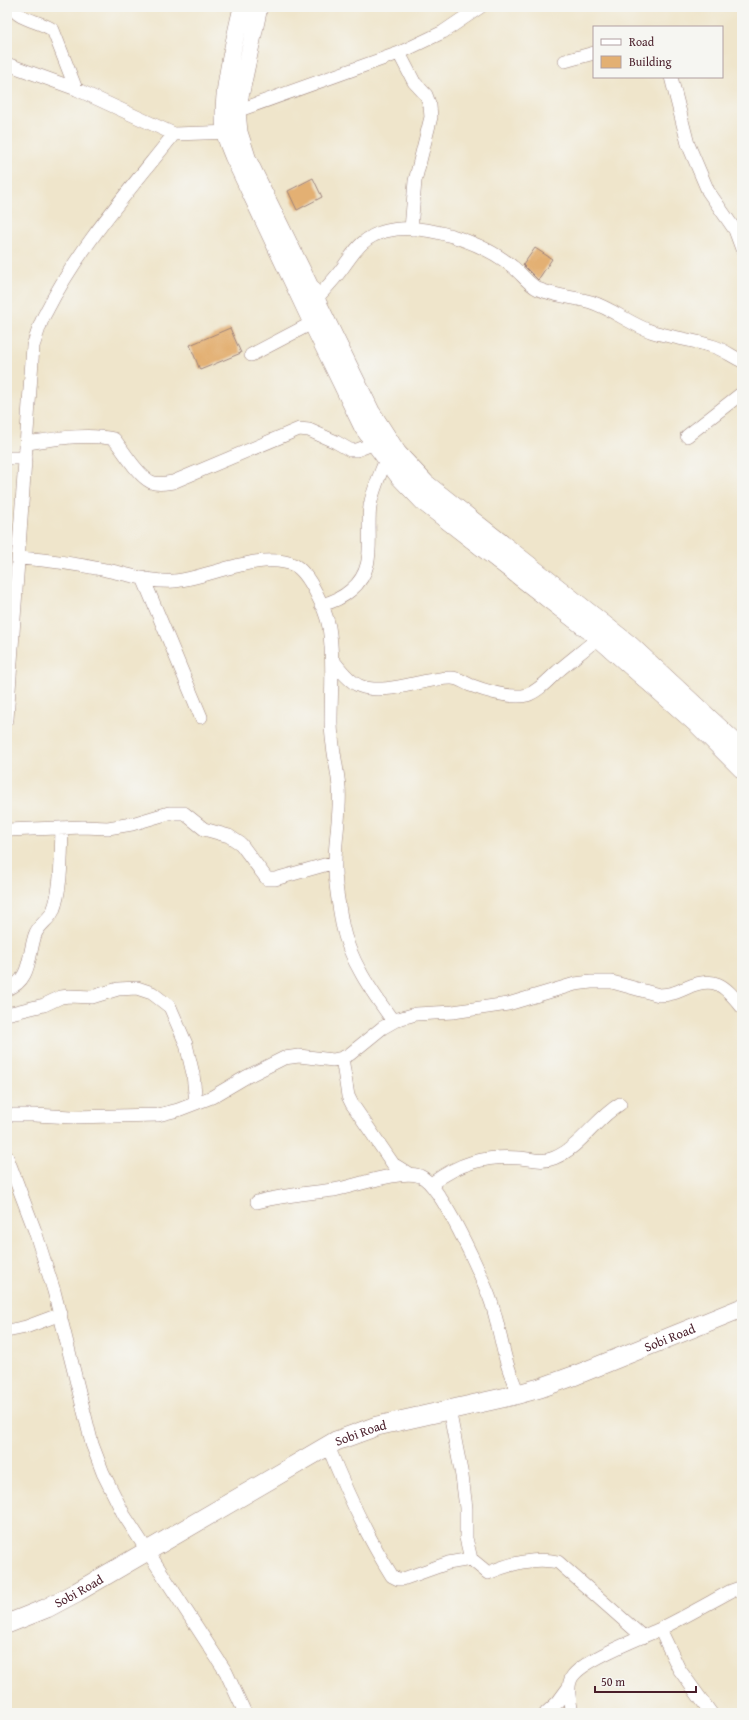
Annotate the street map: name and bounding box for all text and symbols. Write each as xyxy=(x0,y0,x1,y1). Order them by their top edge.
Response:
legend xyxy=(593,26,723,78)
text: Road xyxy=(629,33,655,50)
text: Building xyxy=(629,53,672,70)
street label: Sobi Road xyxy=(641,1318,698,1356)
street label: Sobi Road xyxy=(332,1415,388,1450)
street label: Sobi Road xyxy=(51,1569,107,1612)
scale bar xyxy=(595,1668,696,1694)
text: 50 m xyxy=(601,1673,625,1690)

